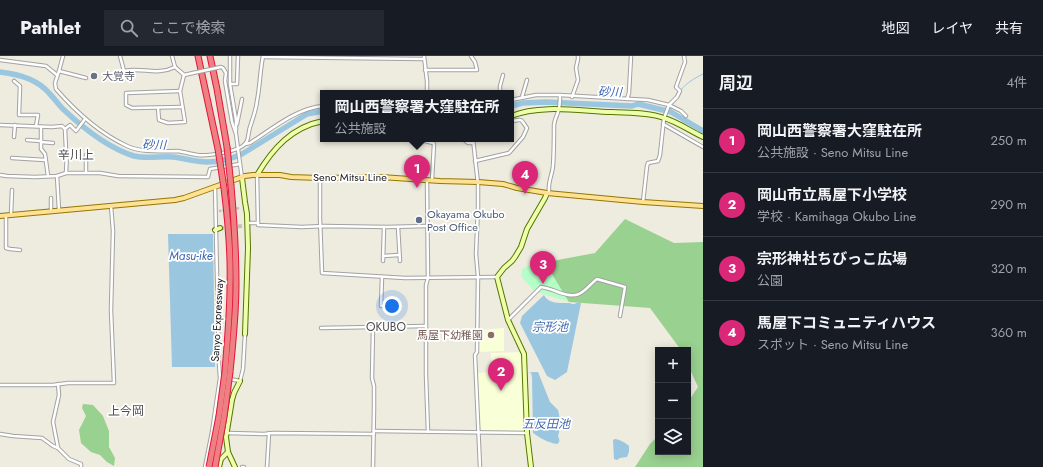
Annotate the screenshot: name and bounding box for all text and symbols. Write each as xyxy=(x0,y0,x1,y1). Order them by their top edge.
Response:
search box xyxy=(104,10,384,46)
text: Pathlet xyxy=(20,14,80,41)
icon: search xyxy=(118,17,140,39)
text: ここで検索 xyxy=(150,17,225,39)
text: 地図 xyxy=(881,18,909,38)
text: レイヤ xyxy=(931,18,973,38)
text: 共有 xyxy=(995,18,1023,38)
place label: 大覚寺 xyxy=(102,68,135,84)
marker: 大覚寺 xyxy=(89,71,99,81)
text: 周辺 xyxy=(719,71,753,95)
text: 4件 xyxy=(1006,73,1027,92)
water label: 砂川 xyxy=(598,83,624,101)
popup xyxy=(320,90,514,142)
text: 岡山西警察署大窪駐在所 xyxy=(334,96,500,118)
text: 公共施設 xyxy=(334,119,387,138)
text: 岡山西警察署大窪駐在所 xyxy=(757,120,922,142)
text: 1 xyxy=(729,131,735,150)
text: 250 m xyxy=(990,131,1027,150)
water label: 砂川 xyxy=(142,136,168,154)
text: 公共施設 · Seno Mitsu Line xyxy=(757,143,908,162)
district label: 辛川上 xyxy=(58,146,94,164)
pin: 1 xyxy=(404,155,430,188)
pin: 4 xyxy=(512,161,538,194)
street label: Seno Mitsu Line xyxy=(313,169,387,185)
text: 岡山市立馬屋下小学校 xyxy=(757,184,907,206)
text: 2 xyxy=(728,195,736,214)
text: 290 m xyxy=(990,195,1027,214)
place label: Okayama Okubo Post Office xyxy=(427,206,505,235)
text: 学校 · Kamihaga Okubo Line xyxy=(757,207,916,226)
marker: Okayama Okubo Post Office xyxy=(414,215,424,225)
water label: Masu-ike xyxy=(169,247,213,265)
text: 宗形神社ちびっこ広場 xyxy=(757,248,907,270)
pin: 3 xyxy=(530,251,556,284)
text: 3 xyxy=(728,259,736,278)
text: 320 m xyxy=(991,259,1027,278)
text: 公園 xyxy=(757,271,783,290)
street label: Sanyo Expressway xyxy=(207,278,227,362)
your location xyxy=(382,296,402,316)
text: 馬屋下コミュニティハウス xyxy=(757,312,936,334)
district label: OKUBO xyxy=(366,318,406,336)
water label: 宗形池 xyxy=(532,318,569,336)
text: 4 xyxy=(727,323,737,342)
text: 360 m xyxy=(991,323,1027,342)
place label: 馬屋下幼稚園 xyxy=(417,327,483,343)
marker: 馬屋下幼稚園 xyxy=(486,330,496,340)
text: スポット · Seno Mitsu Line xyxy=(757,335,908,354)
map controls xyxy=(655,347,691,455)
button: + xyxy=(655,347,691,383)
pin: 2 xyxy=(488,358,514,391)
button: − xyxy=(655,383,691,419)
district label: 上今岡 xyxy=(108,402,144,420)
water label: 五反田池 xyxy=(522,415,571,433)
button: layers xyxy=(655,419,691,455)

